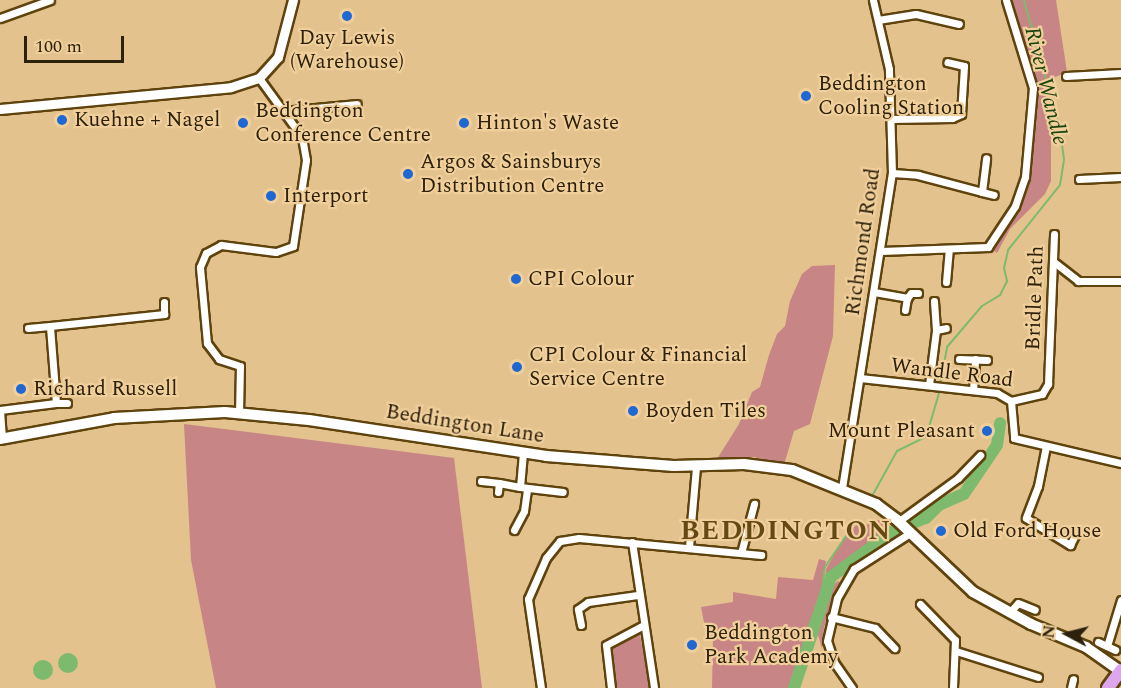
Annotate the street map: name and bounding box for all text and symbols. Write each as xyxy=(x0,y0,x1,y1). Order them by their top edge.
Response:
marker: Day Lewis (Warehouse) xyxy=(340,9,354,23)
scale bar xyxy=(27,24,128,62)
water label: River Wandle xyxy=(1019,24,1073,148)
place label: Day Lewis (Warehouse) xyxy=(290,25,404,75)
text: 100 m xyxy=(35,33,82,60)
place label: Beddington Cooling Station xyxy=(818,71,964,121)
marker: Beddington Cooling Station xyxy=(799,89,813,103)
place label: Beddington Conference Centre xyxy=(255,98,431,148)
place label: Kuehne + Nagel xyxy=(74,107,220,133)
place label: Hinton's Waste xyxy=(476,110,619,136)
marker: Kuehne + Nagel xyxy=(55,113,69,127)
marker: Beddington Conference Centre xyxy=(236,116,250,130)
marker: Hinton's Waste xyxy=(457,116,471,130)
place label: Argos & Sainsburys Distribution Centre xyxy=(420,149,604,199)
marker: Argos & Sainsburys Distribution Centre xyxy=(401,167,415,181)
street label: Richmond Road xyxy=(840,167,886,317)
place label: Interport xyxy=(283,183,368,209)
marker: Interport xyxy=(264,189,278,203)
street label: Bridle Path xyxy=(1021,245,1049,351)
place label: CPI Colour xyxy=(528,266,634,292)
marker: CPI Colour xyxy=(509,272,523,286)
place label: CPI Colour & Financial Service Centre xyxy=(529,342,747,392)
street label: Wandle Road xyxy=(889,353,1015,393)
marker: CPI Colour & Financial Service Centre xyxy=(510,360,524,374)
place label: Richard Russell xyxy=(33,376,177,402)
marker: Richard Russell xyxy=(14,382,28,396)
place label: Boyden Tiles xyxy=(645,398,766,424)
street label: Beddington Lane xyxy=(384,399,546,449)
marker: Boyden Tiles xyxy=(626,404,640,418)
place label: Mount Pleasant xyxy=(828,418,975,444)
marker: Mount Pleasant xyxy=(980,424,994,438)
district label: BEDDINGTON xyxy=(680,516,892,548)
place label: Old Ford House xyxy=(953,518,1101,544)
marker: Old Ford House xyxy=(934,524,948,538)
north arrow xyxy=(1037,604,1097,664)
place label: Beddington Park Academy xyxy=(704,620,838,670)
text: N xyxy=(1036,624,1062,640)
marker: Beddington Park Academy xyxy=(685,638,699,652)

